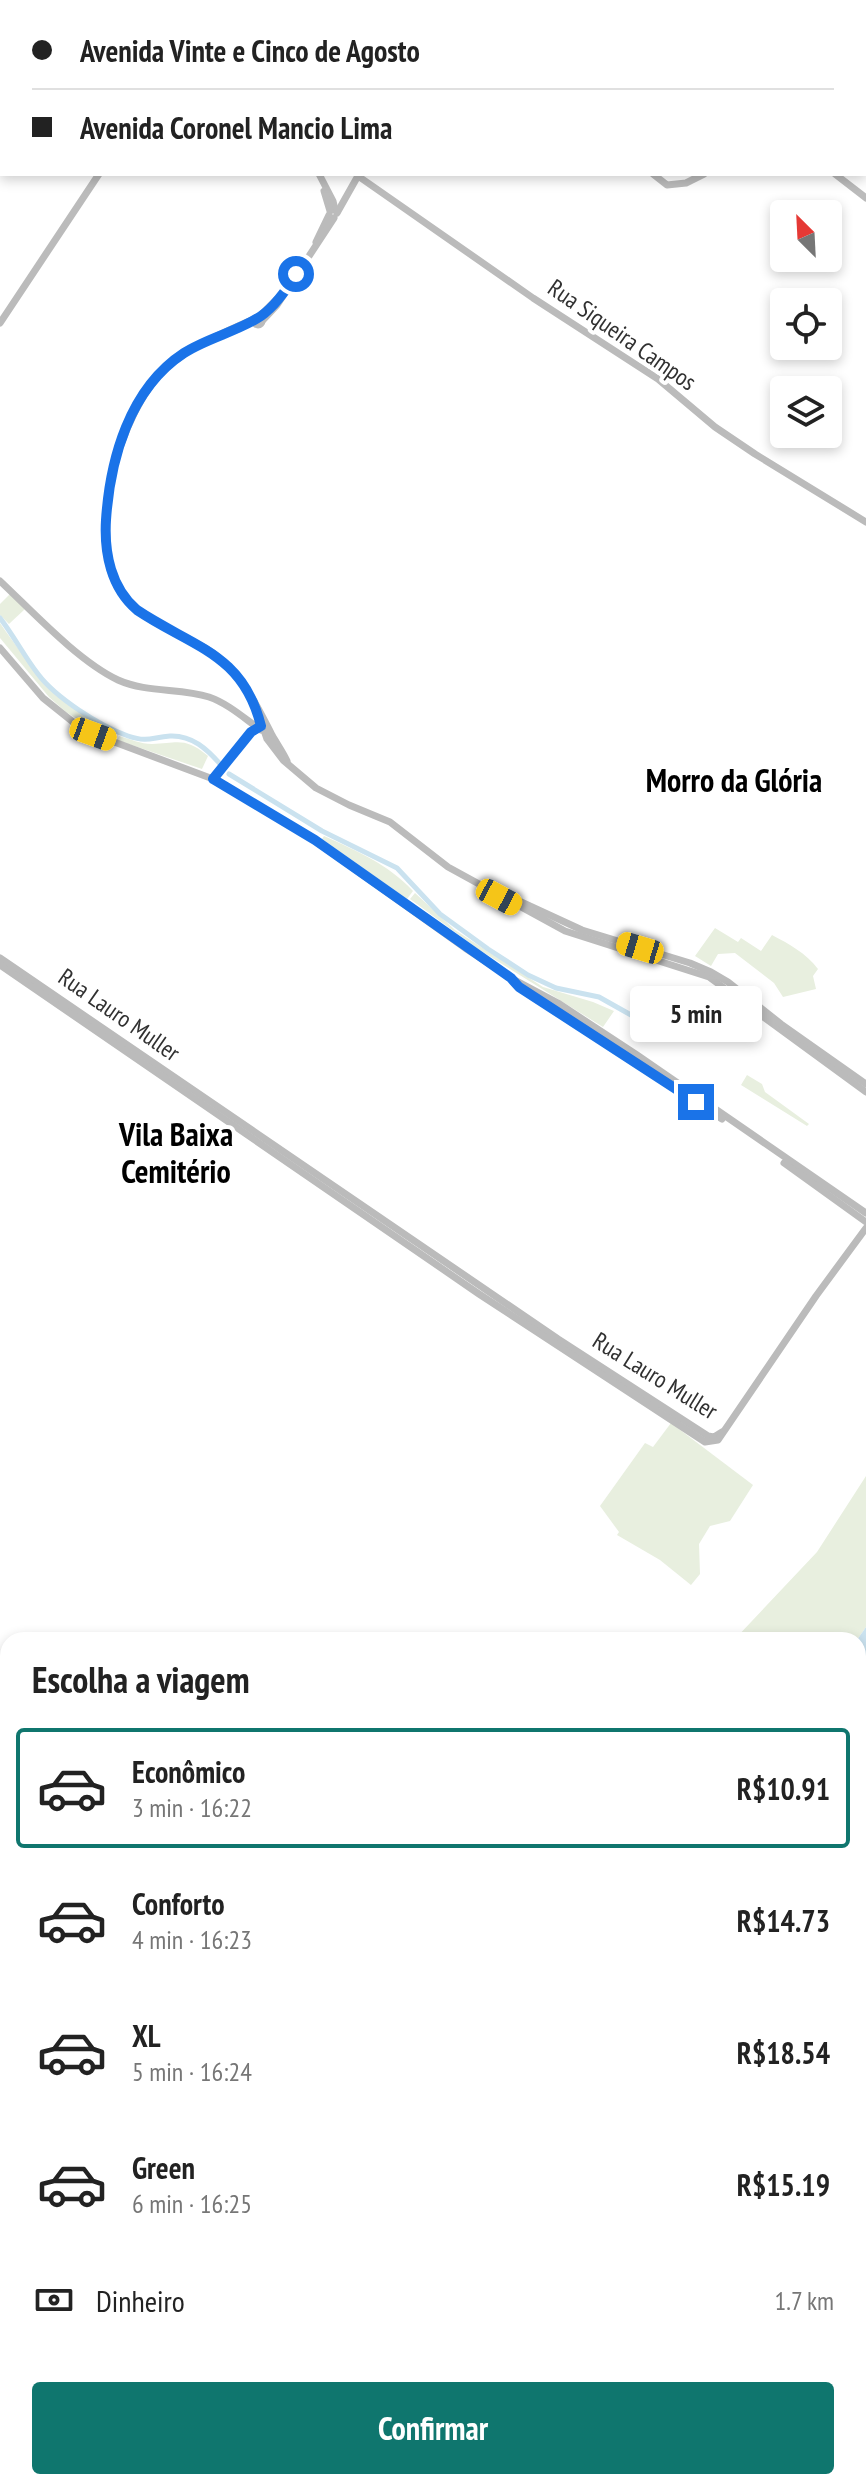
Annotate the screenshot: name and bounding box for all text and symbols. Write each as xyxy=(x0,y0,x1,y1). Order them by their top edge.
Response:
text: Avenida Vinte e Cinco de Agosto xyxy=(80,31,420,70)
text: Avenida Coronel Mancio Lima xyxy=(80,108,392,147)
north arrow xyxy=(770,200,842,272)
map controls xyxy=(770,200,842,448)
route start xyxy=(278,256,314,292)
street label: Rua Siqueira Campos xyxy=(542,272,702,397)
button: locate xyxy=(770,288,842,360)
button: layers xyxy=(770,376,842,448)
car xyxy=(66,715,120,753)
district label: Morro da Glória xyxy=(646,759,822,801)
car xyxy=(472,875,526,919)
car xyxy=(614,930,666,966)
street label: Rua Lauro Muller xyxy=(52,961,187,1068)
callout: 5 min xyxy=(630,986,762,1042)
text: 5 min xyxy=(670,997,722,1030)
route end xyxy=(678,1084,714,1120)
district label: Vila Baixa Cemitério xyxy=(118,1113,233,1192)
street label: Rua Lauro Muller xyxy=(587,1325,724,1426)
text: Escolha a viagem xyxy=(32,1656,250,1703)
icon: car xyxy=(36,1752,108,1824)
text: Econômico xyxy=(132,1752,245,1791)
text: R$10.91 xyxy=(737,1769,830,1808)
text: 3 min · 16:22 xyxy=(132,1791,252,1824)
icon: car xyxy=(36,1884,108,1956)
text: Conforto xyxy=(132,1884,225,1923)
text: R$14.73 xyxy=(737,1901,830,1940)
text: 4 min · 16:23 xyxy=(132,1923,252,1956)
icon: car xyxy=(36,2016,108,2088)
text: XL xyxy=(132,2016,161,2055)
text: R$18.54 xyxy=(737,2033,830,2072)
text: 5 min · 16:24 xyxy=(132,2055,252,2088)
icon: car xyxy=(36,2148,108,2220)
text: Green xyxy=(132,2148,195,2187)
text: R$15.19 xyxy=(737,2165,830,2204)
text: 6 min · 16:25 xyxy=(132,2187,252,2220)
icon: cash xyxy=(32,2278,76,2322)
text: Dinheiro xyxy=(96,2281,185,2320)
text: 1.7 km xyxy=(775,2284,834,2317)
button: Confirmar xyxy=(32,2382,834,2474)

